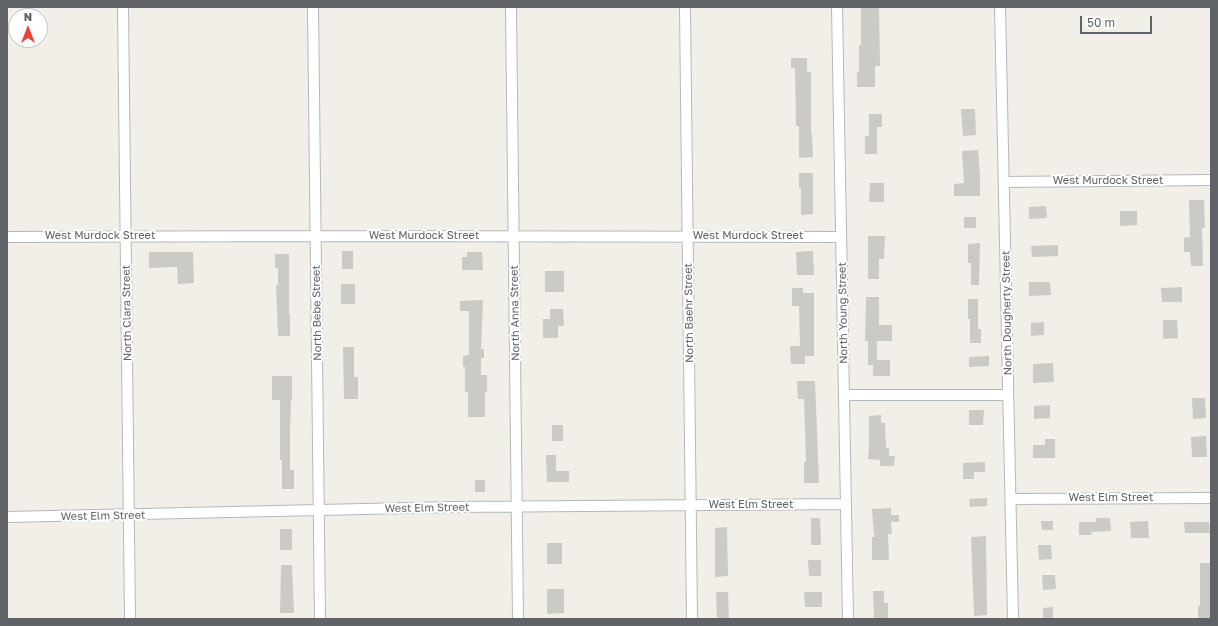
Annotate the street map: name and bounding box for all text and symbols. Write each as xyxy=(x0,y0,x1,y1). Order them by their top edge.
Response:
north arrow xyxy=(8,8,48,48)
scale bar xyxy=(1082,8,1154,34)
text: N xyxy=(24,10,32,23)
text: 50 m xyxy=(1087,15,1115,30)
street label: West Murdock Street xyxy=(1053,174,1163,188)
street label: West Murdock Street xyxy=(45,229,155,243)
street label: West Murdock Street xyxy=(369,229,479,243)
street label: West Murdock Street xyxy=(693,229,803,243)
street label: North Dougherty Street xyxy=(999,250,1015,376)
street label: North Young Street xyxy=(836,262,850,364)
street label: North Baehr Street xyxy=(682,263,696,363)
street label: North Clara Street xyxy=(120,265,134,361)
street label: North Bebe Street xyxy=(310,265,324,361)
street label: North Anna Street xyxy=(508,265,522,361)
street label: West Elm Street xyxy=(1069,491,1153,505)
street label: West Elm Street xyxy=(709,498,793,512)
street label: West Elm Street xyxy=(385,501,469,515)
street label: West Elm Street xyxy=(61,509,145,523)

